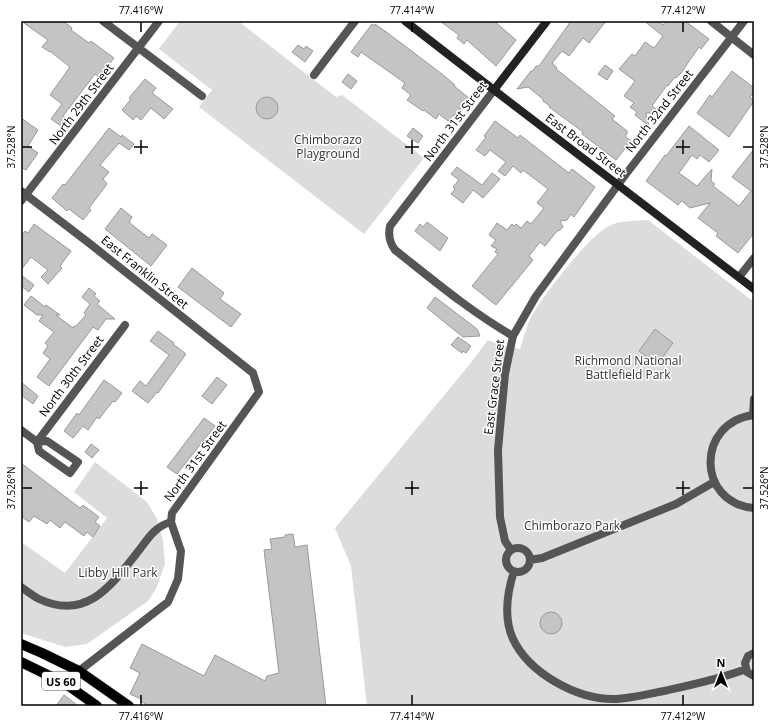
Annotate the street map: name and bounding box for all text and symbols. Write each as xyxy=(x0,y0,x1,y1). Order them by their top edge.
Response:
text: 77.416°W xyxy=(119,3,164,17)
text: 77.414°W xyxy=(390,3,435,17)
text: 77.412°W xyxy=(661,3,706,17)
street label: North 29th Street xyxy=(45,60,117,148)
street label: North 32nd Street xyxy=(621,66,697,156)
street label: North 31st Street xyxy=(419,77,491,165)
street label: East Broad Street xyxy=(542,109,630,181)
text: 37.528°N xyxy=(4,125,18,169)
text: 37.528°N xyxy=(757,125,771,169)
park label: Chimborazo Playground xyxy=(294,131,362,162)
street label: East Franklin Street xyxy=(98,231,192,313)
street label: North 30th Street xyxy=(35,332,107,420)
street label: East Grace Street xyxy=(480,338,508,436)
park label: Richmond National Battlefield Park xyxy=(575,352,681,383)
street label: North 31st Street xyxy=(160,417,230,505)
text: 37.526°N xyxy=(4,466,18,510)
text: 37.526°N xyxy=(757,466,771,510)
park label: Chimborazo Park xyxy=(524,517,621,534)
park label: Libby Hill Park xyxy=(78,564,158,581)
north arrow xyxy=(701,653,741,693)
text: N xyxy=(717,655,725,670)
road number: US 60 xyxy=(42,672,80,690)
text: 77.416°W xyxy=(119,709,164,723)
text: 77.414°W xyxy=(390,709,435,723)
text: 77.412°W xyxy=(661,709,706,723)

